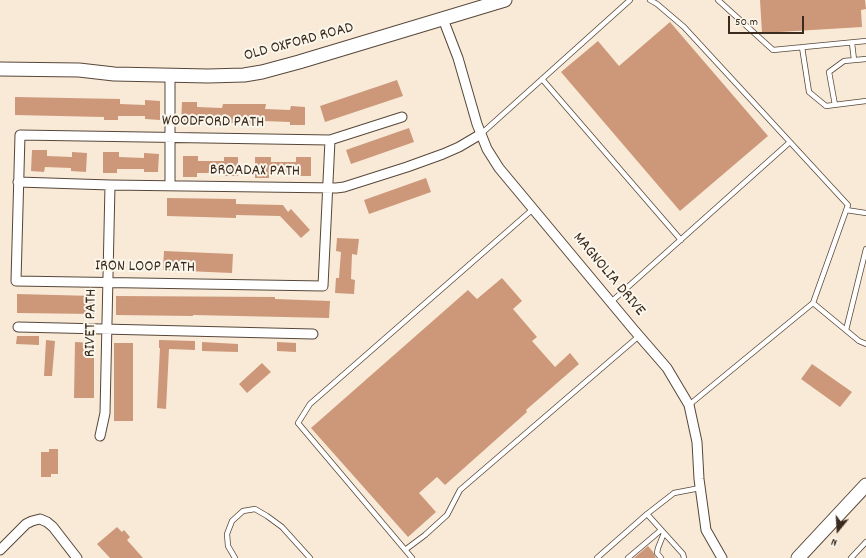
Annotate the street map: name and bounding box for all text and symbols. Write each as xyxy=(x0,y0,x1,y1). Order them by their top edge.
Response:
scale bar xyxy=(730,8,806,34)
text: 50 m xyxy=(735,14,758,31)
street label: OLD OXFORD ROAD xyxy=(242,19,356,67)
street label: WOODFORD PATH xyxy=(162,113,264,133)
street label: BROADAX PATH xyxy=(210,162,300,182)
street label: MAGNOLIA DRIVE xyxy=(567,229,649,321)
street label: IRON LOOP PATH xyxy=(95,258,195,278)
street label: RIVET PATH xyxy=(82,289,102,357)
north arrow xyxy=(818,510,858,550)
text: N xyxy=(829,533,839,550)

